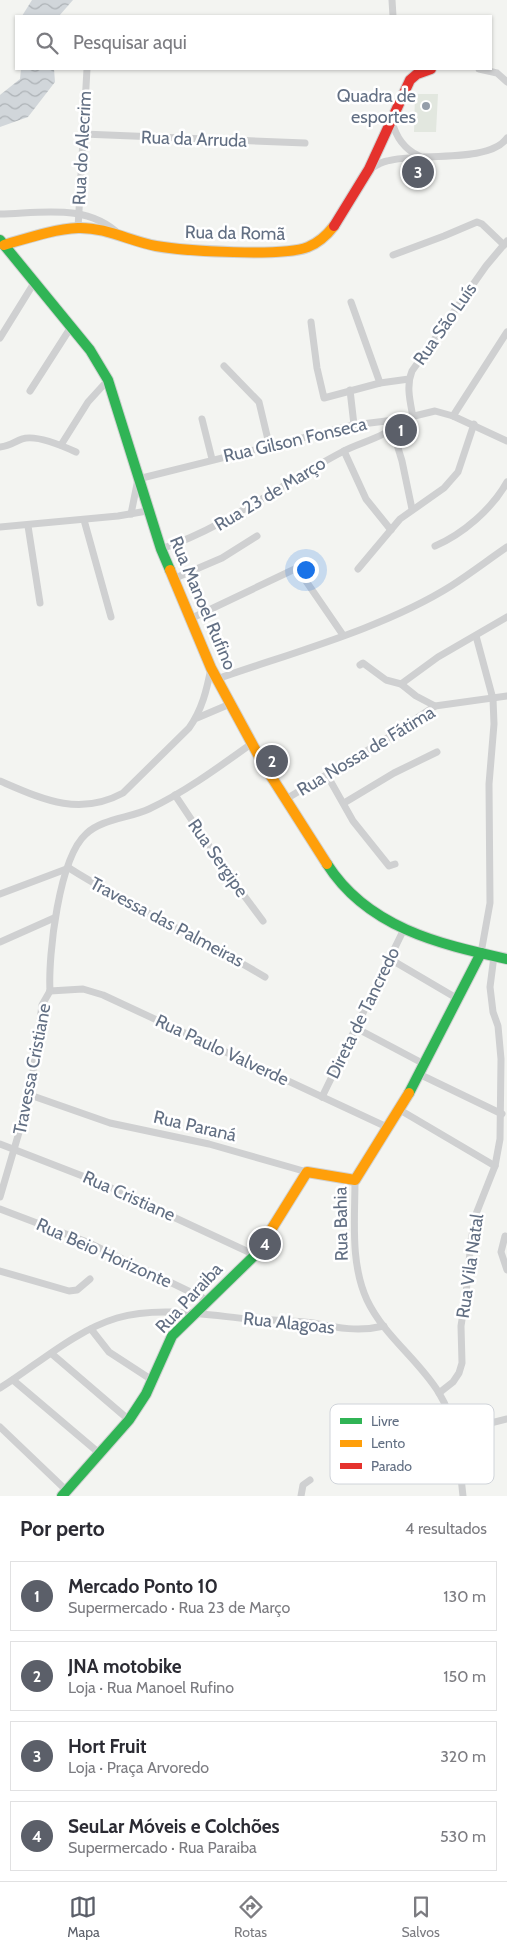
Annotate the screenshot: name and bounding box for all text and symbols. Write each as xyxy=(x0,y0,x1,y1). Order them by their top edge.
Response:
search box xyxy=(15,15,492,70)
icon: search xyxy=(33,29,61,57)
text: Pesquisar aqui xyxy=(73,31,187,54)
place label: Quadra de esportes xyxy=(337,85,416,128)
street label: Rua do Alecrim xyxy=(68,90,96,206)
marker: Quadra de esportes xyxy=(420,100,432,112)
street label: Rua da Arruda xyxy=(141,126,248,152)
pin: 3 xyxy=(402,153,434,191)
street label: Rua da Romã xyxy=(185,221,286,245)
street label: Rua São Luís xyxy=(409,279,481,369)
pin: 1 xyxy=(385,411,417,449)
street label: Rua Gilson Fonseca xyxy=(221,413,369,467)
street label: Rua 23 de Março xyxy=(210,452,330,536)
street label: Rua Manoel Rufino xyxy=(165,533,241,673)
your location xyxy=(293,557,319,583)
street label: Rua Nossa de Fátima xyxy=(293,701,439,801)
pin: 2 xyxy=(256,742,288,780)
street label: Rua Sergipe xyxy=(183,815,253,901)
street label: Travessa das Palmeiras xyxy=(86,872,248,972)
street label: Direta de Tancredo xyxy=(322,944,404,1082)
street label: Travessa Cristiane xyxy=(9,1002,55,1136)
street label: Rua Paulo Valverde xyxy=(152,1009,292,1091)
street label: Rua Paraná xyxy=(151,1106,239,1146)
street label: Rua Cristiane xyxy=(80,1166,178,1226)
street label: Rua Bahia xyxy=(329,1186,353,1261)
street label: Rua Vila Natal xyxy=(452,1212,488,1320)
street label: Rua Beio Horizonte xyxy=(33,1213,175,1293)
pin: 4 xyxy=(249,1225,281,1263)
street label: Rua Paraiba xyxy=(151,1258,227,1338)
street label: Rua Alagoas xyxy=(242,1307,336,1339)
legend xyxy=(330,1404,494,1484)
text: Livre xyxy=(371,1412,399,1430)
text: Lento xyxy=(371,1434,405,1452)
text: Parado xyxy=(371,1457,412,1475)
text: Por perto xyxy=(20,1516,105,1541)
text: 4 resultados xyxy=(405,1519,487,1538)
text: Mercado Ponto 10 xyxy=(68,1575,218,1598)
text: 1 xyxy=(34,1587,40,1606)
text: 130 m xyxy=(443,1587,486,1606)
text: Supermercado · Rua 23 de Março xyxy=(68,1598,290,1617)
text: JNA motobike xyxy=(68,1655,182,1678)
text: 2 xyxy=(33,1667,41,1686)
text: 150 m xyxy=(443,1667,486,1686)
text: Loja · Rua Manoel Rufino xyxy=(68,1678,234,1697)
text: Hort Fruit xyxy=(68,1735,147,1758)
text: 3 xyxy=(33,1747,41,1766)
text: 320 m xyxy=(440,1747,486,1766)
text: Loja · Praça Arvoredo xyxy=(68,1758,209,1777)
text: SeuLar Móveis e Colchões xyxy=(68,1815,280,1838)
text: 4 xyxy=(32,1827,42,1846)
text: 530 m xyxy=(440,1827,486,1846)
text: Supermercado · Rua Paraiba xyxy=(68,1838,257,1857)
tab: Mapa xyxy=(67,1893,100,1941)
tab: Rotas xyxy=(234,1893,267,1941)
tab: Salvos xyxy=(401,1893,440,1941)

